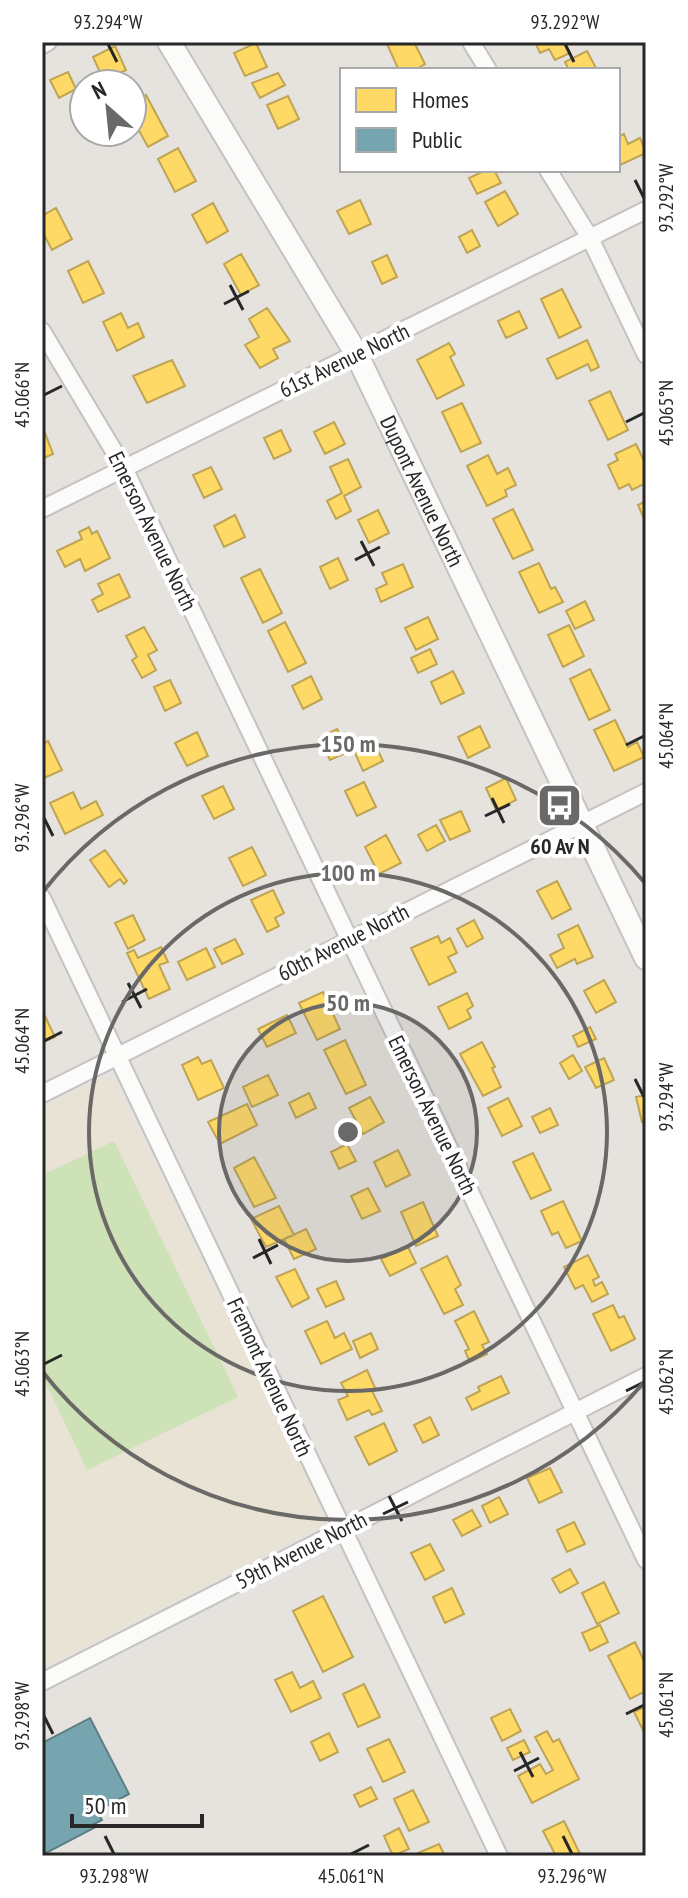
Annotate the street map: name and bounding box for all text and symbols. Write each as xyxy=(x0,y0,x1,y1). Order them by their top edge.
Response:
text: 93.294°W xyxy=(74,9,143,35)
text: 93.292°W xyxy=(531,9,600,35)
north arrow xyxy=(68,68,148,148)
legend xyxy=(340,68,620,172)
text: N xyxy=(87,75,111,105)
text: Homes xyxy=(412,84,469,115)
text: Public xyxy=(412,124,463,155)
text: 93.292°W xyxy=(653,163,679,232)
street label: 61st Avenue North xyxy=(274,316,414,404)
text: 45.066°N xyxy=(9,362,35,428)
text: 45.065°N xyxy=(653,380,679,446)
street label: Dupont Avenue North xyxy=(374,411,470,571)
street label: Emerson Avenue North xyxy=(102,447,204,615)
text: 45.064°N xyxy=(653,703,679,769)
text: 150 m xyxy=(320,728,376,759)
bus stop icon: 60 Av N xyxy=(536,781,584,829)
text: 93.296°W xyxy=(9,783,35,852)
place label: 60 Av N xyxy=(530,832,590,860)
text: 100 m xyxy=(320,857,376,888)
street label: 60th Avenue North xyxy=(273,897,413,987)
text: 50 m xyxy=(326,987,370,1018)
text: 45.064°N xyxy=(9,1008,35,1074)
street label: Emerson Avenue North xyxy=(382,1031,484,1199)
text: 93.294°W xyxy=(653,1062,679,1131)
centre of rings xyxy=(334,1118,362,1146)
street label: Fremont Avenue North xyxy=(221,1293,319,1461)
text: 45.063°N xyxy=(9,1331,35,1397)
text: 45.062°N xyxy=(653,1349,679,1415)
street label: 59th Avenue North xyxy=(231,1505,371,1595)
text: 45.061°N xyxy=(653,1672,679,1738)
text: 93.298°W xyxy=(9,1681,35,1750)
scale bar xyxy=(72,1778,202,1828)
text: 50 m xyxy=(84,1790,126,1821)
text: 93.298°W xyxy=(80,1863,149,1889)
text: 45.061°N xyxy=(318,1863,384,1889)
text: 93.296°W xyxy=(538,1863,607,1889)

